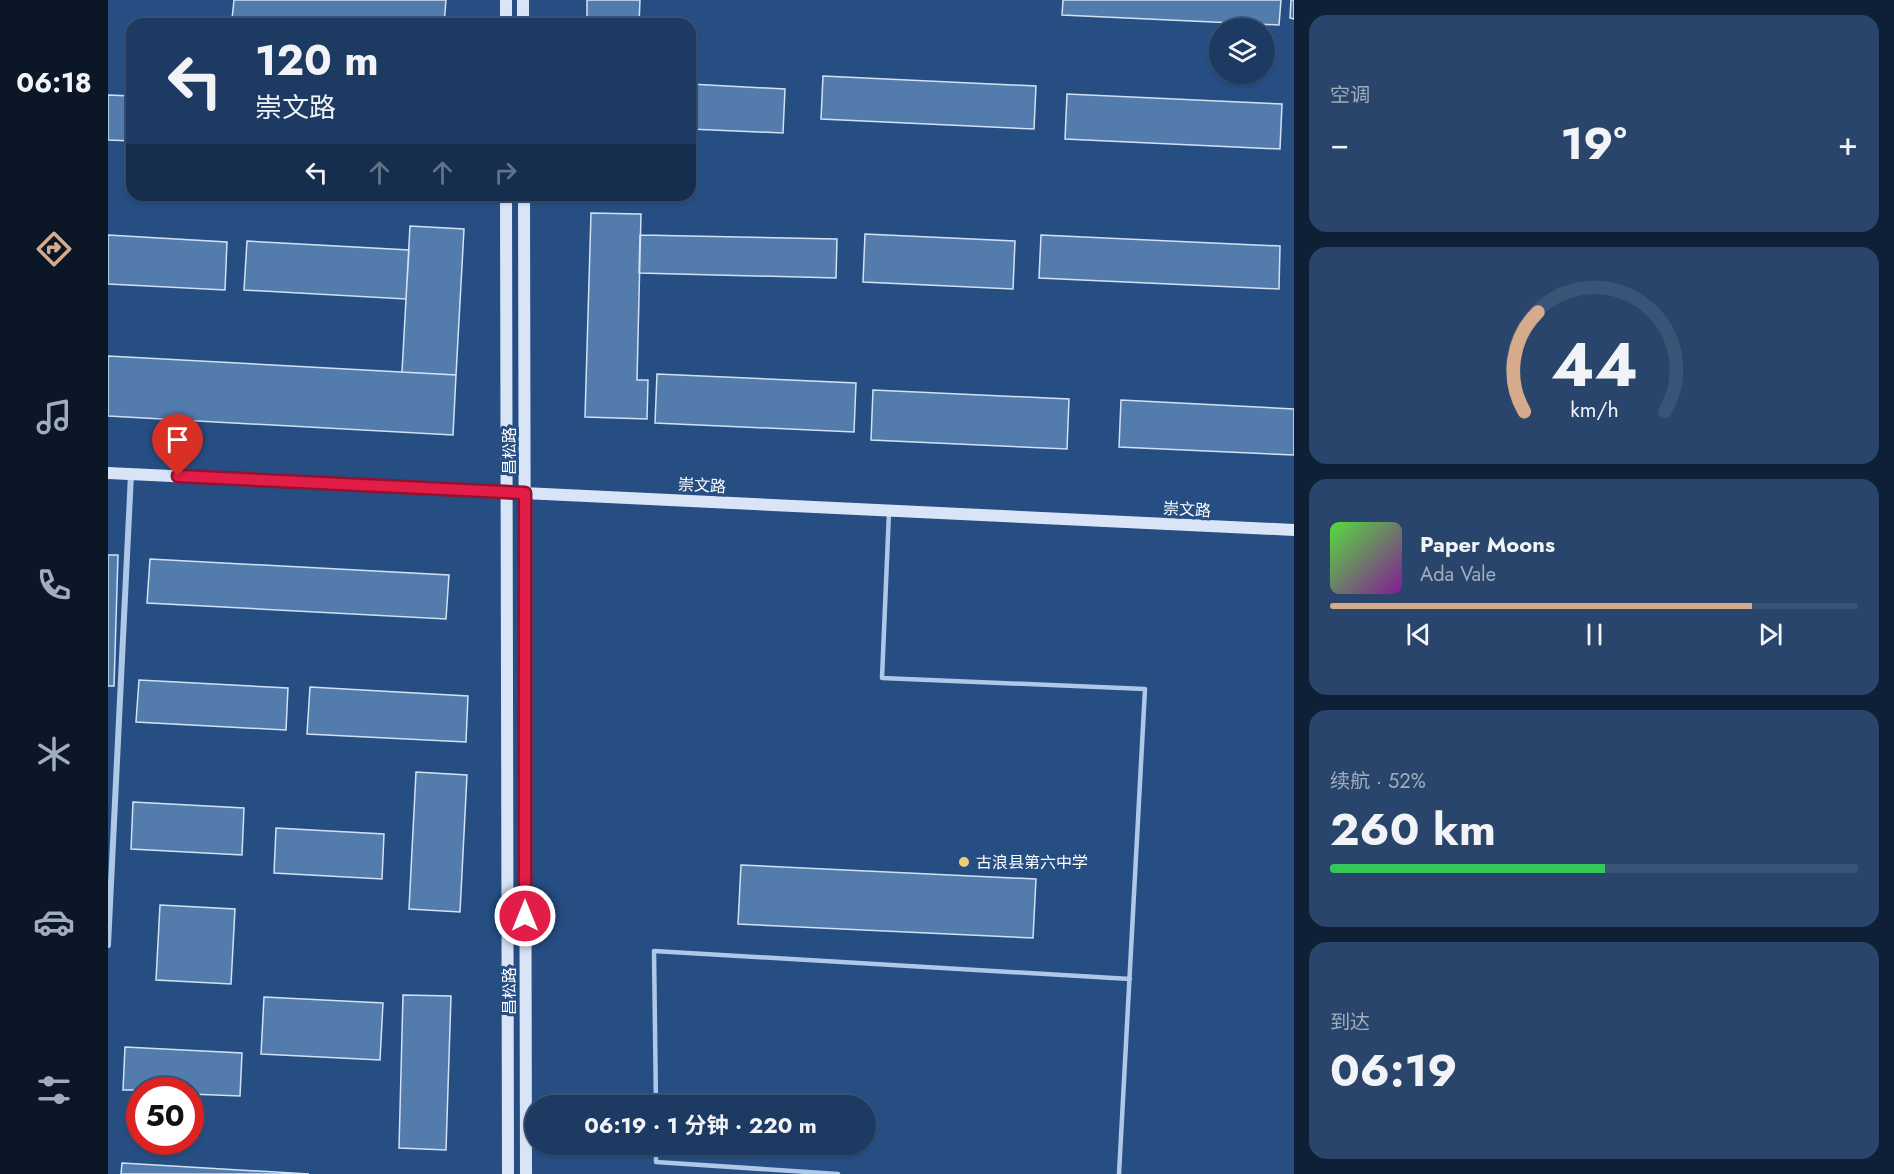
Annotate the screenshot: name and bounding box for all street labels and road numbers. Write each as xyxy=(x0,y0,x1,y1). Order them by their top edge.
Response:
street label: 昌松路 xyxy=(498,427,521,475)
street label: 崇文路 xyxy=(677,473,727,498)
street label: 崇文路 xyxy=(1162,497,1212,522)
street label: 昌松路 xyxy=(498,967,521,1015)

